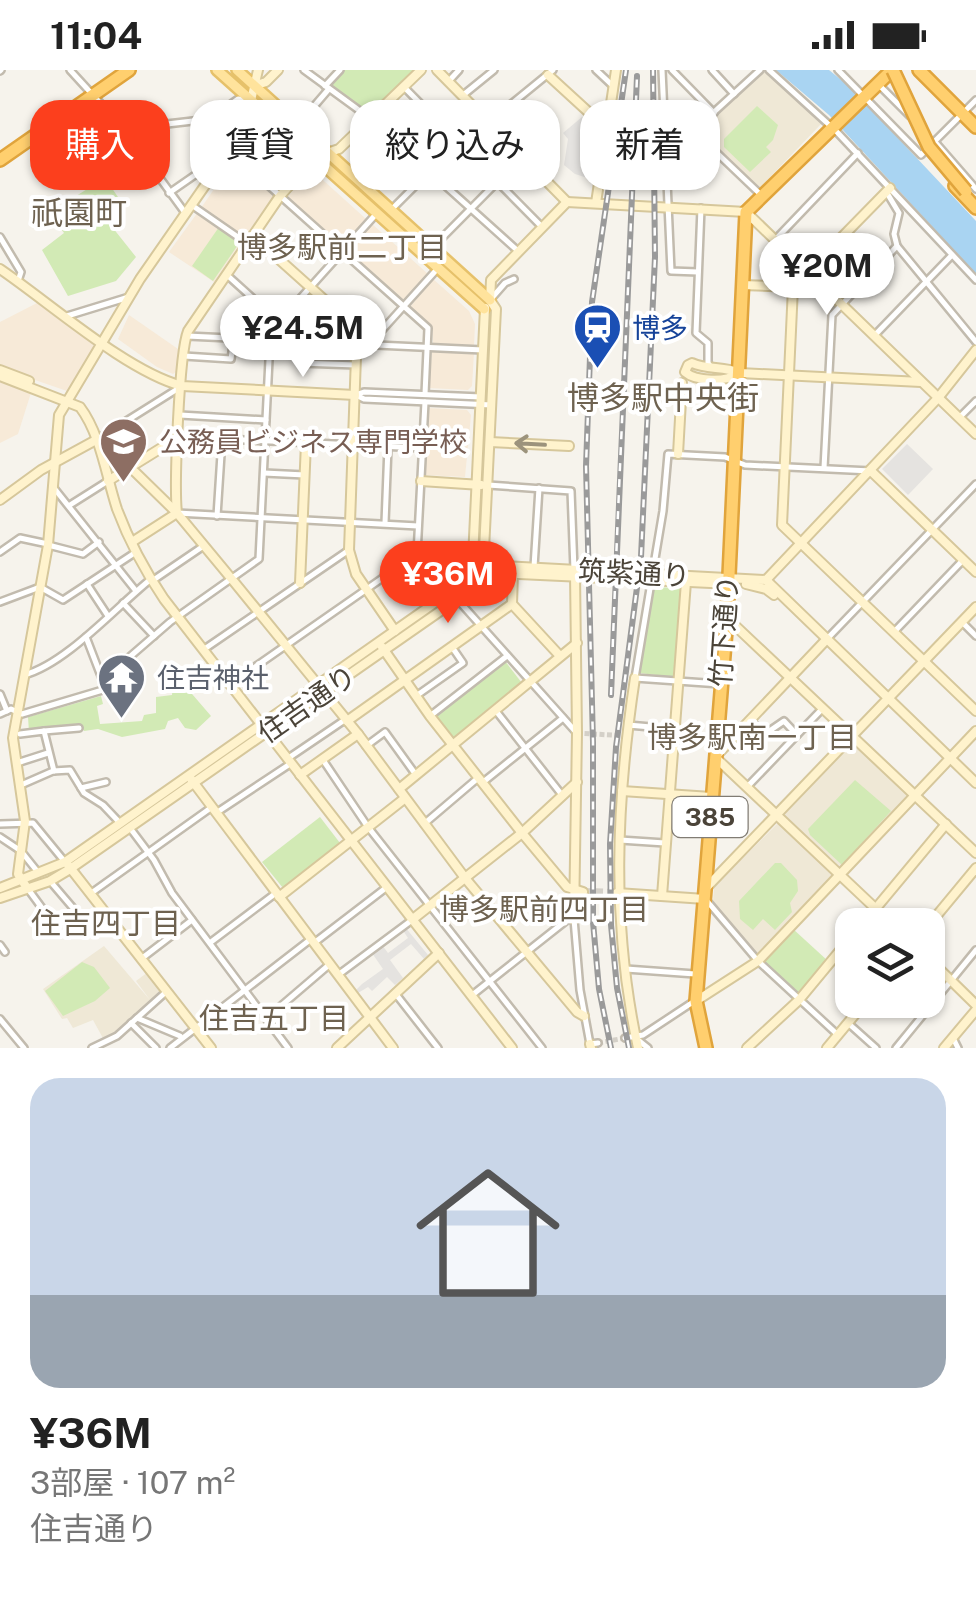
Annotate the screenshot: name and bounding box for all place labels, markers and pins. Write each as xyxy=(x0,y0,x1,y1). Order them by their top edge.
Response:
pin: ¥20M xyxy=(768,233,886,318)
pin: ¥24.5M xyxy=(222,295,384,380)
station icon: 博多 xyxy=(571,302,623,370)
place label: 博多 xyxy=(632,311,688,344)
school or university icon: 公務員ビジネス専門学校 xyxy=(98,416,150,484)
place label: 公務員ビジネス専門学校 xyxy=(159,425,467,458)
pin: ¥36M xyxy=(389,541,507,626)
temple icon: 住吉神社 xyxy=(96,652,148,720)
place label: 住吉神社 xyxy=(157,661,269,694)

